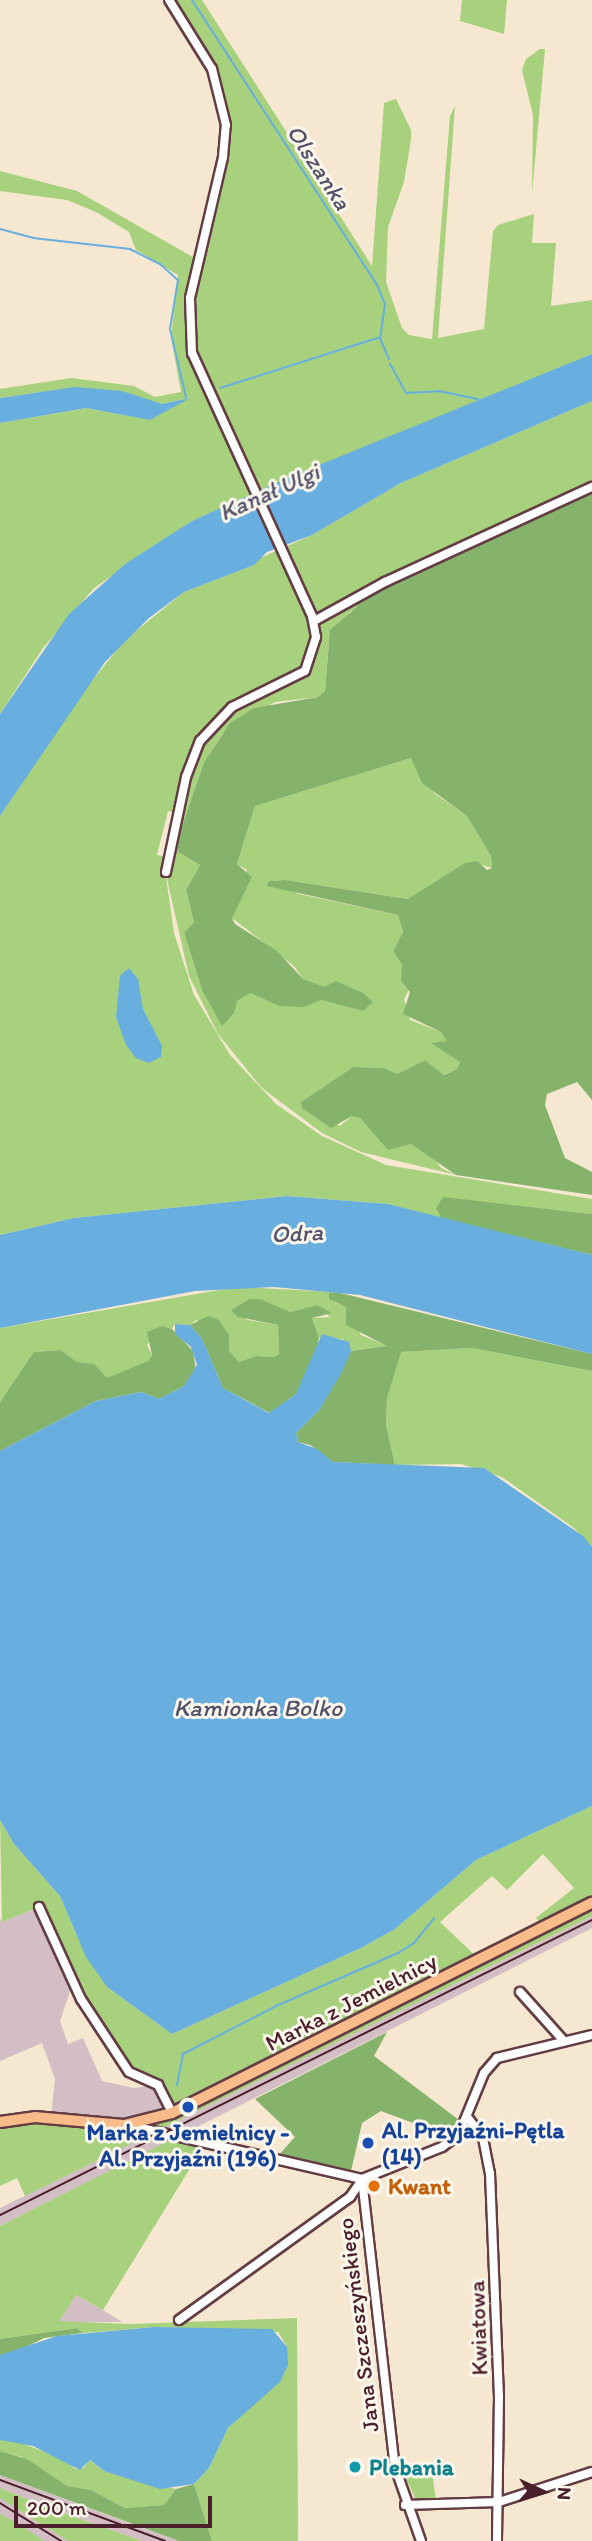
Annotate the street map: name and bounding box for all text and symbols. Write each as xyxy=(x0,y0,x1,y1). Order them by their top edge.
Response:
water label: Olszanka xyxy=(281,119,357,215)
water label: Kanał Ulgi xyxy=(214,457,324,527)
water label: Odra xyxy=(270,1217,324,1249)
water label: Kamionka Bolko xyxy=(174,1694,342,1722)
street label: Marka z Jemielnicy xyxy=(261,1947,441,2057)
marker: Marka z Jemielnicy - Al. Przyjaźni (196) xyxy=(180,2099,196,2115)
place label: Al. Przyjaźni-Pętla (14) xyxy=(382,2116,564,2170)
place label: Marka z Jemielnicy - Al. Przyjaźni (196) xyxy=(86,2118,290,2172)
marker: Al. Przyjaźni-Pętla (14) xyxy=(360,2135,376,2151)
place label: Kwant xyxy=(388,2172,451,2200)
marker: Kwant xyxy=(366,2178,382,2194)
street label: Jana Szczeszyńskiego xyxy=(331,2217,385,2433)
street label: Kwiatowa xyxy=(463,2280,493,2376)
place label: Plebania xyxy=(369,2453,454,2481)
north arrow xyxy=(508,2457,578,2527)
marker: Plebania xyxy=(347,2459,363,2475)
scale bar xyxy=(18,2482,215,2526)
text: N xyxy=(553,2486,576,2501)
text: 200 m xyxy=(27,2495,86,2520)

